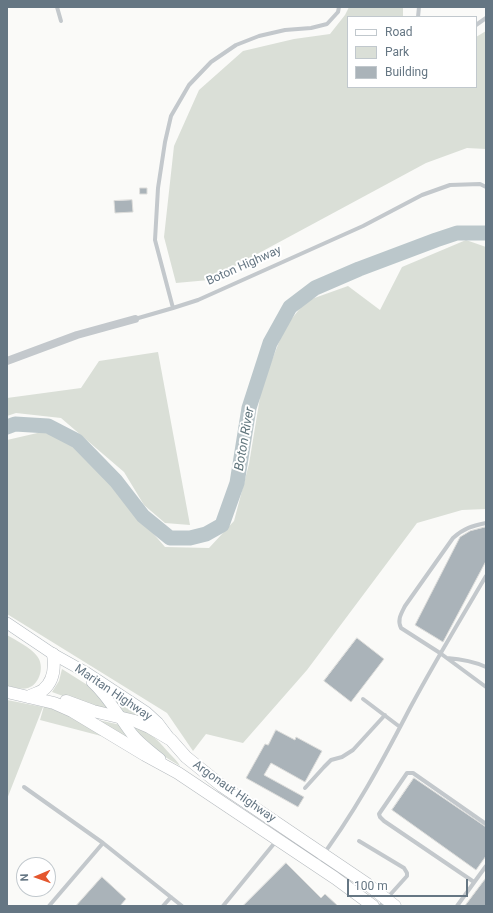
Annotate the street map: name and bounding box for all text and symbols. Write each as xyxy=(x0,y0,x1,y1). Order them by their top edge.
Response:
legend xyxy=(347,16,477,88)
text: Road xyxy=(385,25,413,39)
text: Park xyxy=(385,45,409,59)
text: Building xyxy=(385,65,428,79)
street label: Boton Highway xyxy=(204,243,284,289)
water label: Boton River xyxy=(232,406,258,472)
street label: Maritan Highway xyxy=(72,662,154,724)
street label: Argonaut Highway xyxy=(190,758,278,826)
north arrow xyxy=(16,857,56,897)
scale bar xyxy=(349,871,470,897)
text: N xyxy=(18,873,31,882)
text: 100 m xyxy=(354,879,388,893)

